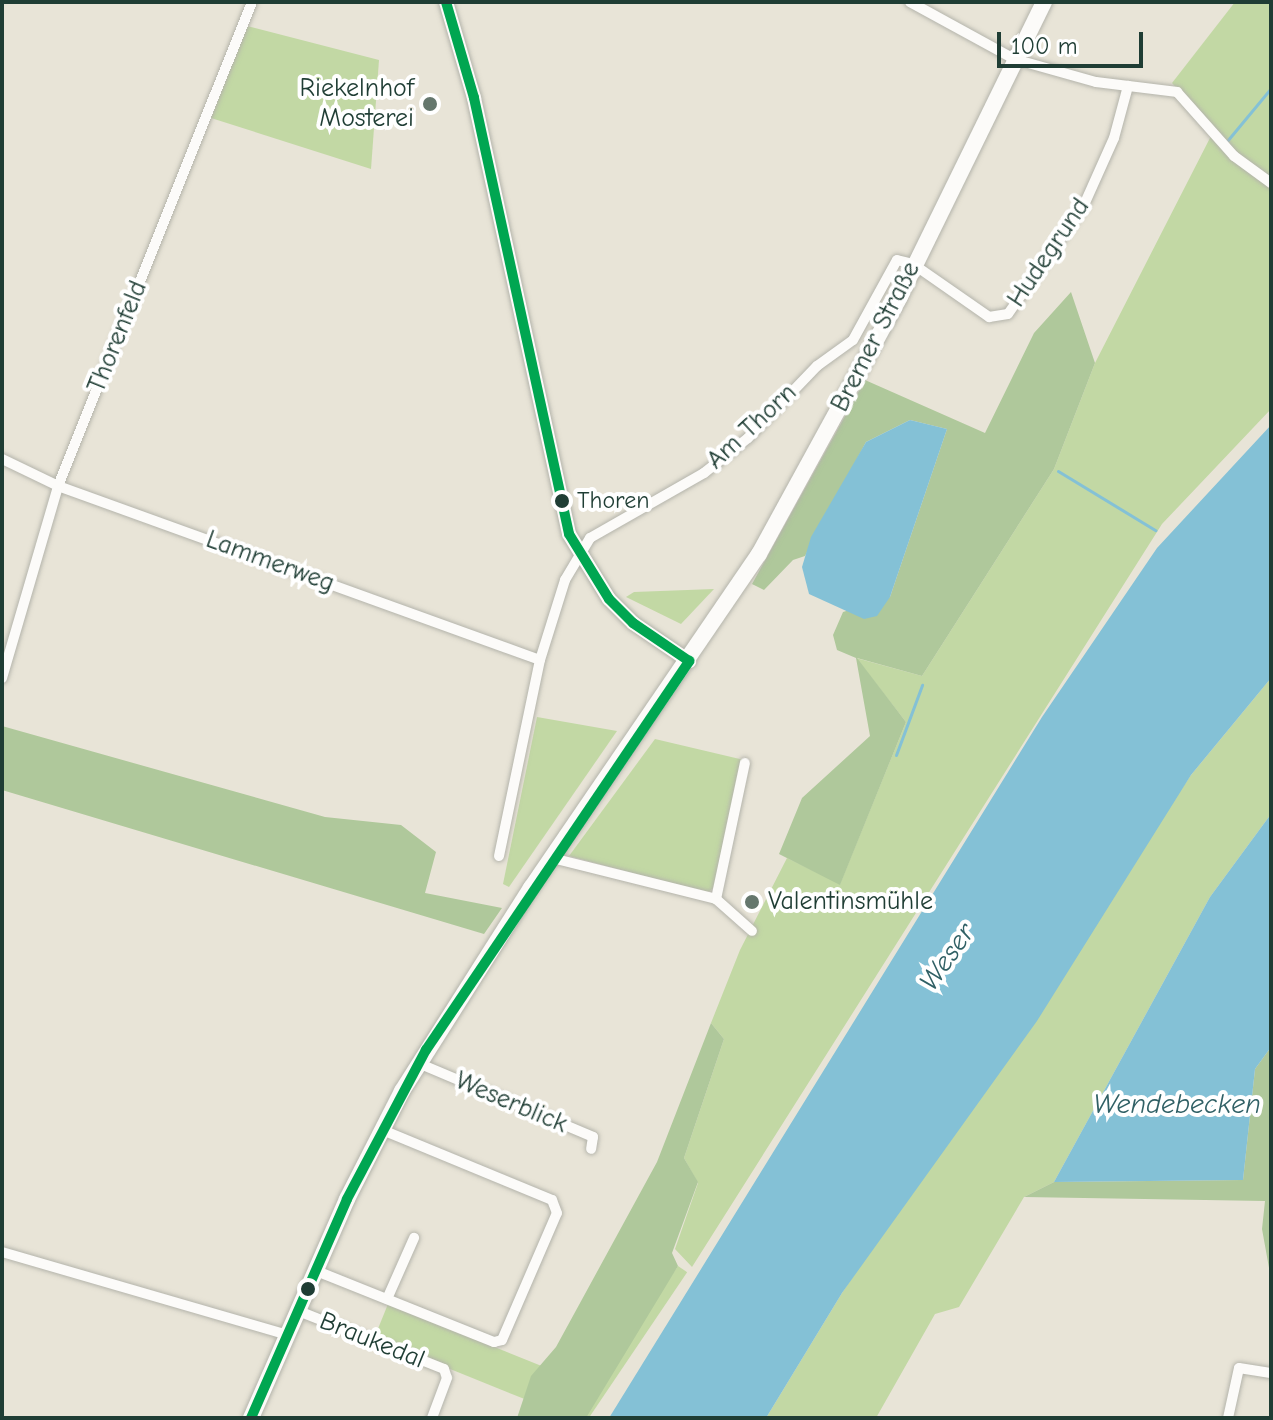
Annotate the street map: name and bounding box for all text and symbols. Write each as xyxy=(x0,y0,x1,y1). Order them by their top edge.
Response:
scale bar xyxy=(1001,16,1147,66)
text: 100 m xyxy=(1011,32,1078,60)
place label: Riekelnhof Mosterei xyxy=(300,73,414,134)
marker: Riekelnhof Mosterei xyxy=(421,95,439,113)
street label: Hudegrund xyxy=(1001,193,1097,313)
street label: Bremer Straße xyxy=(825,257,927,417)
street label: Thorenfeld xyxy=(81,277,155,397)
street label: Am Thorn xyxy=(701,378,803,476)
place label: Thoren xyxy=(577,487,649,515)
marker: Thoren xyxy=(554,493,570,509)
street label: Lammerweg xyxy=(202,524,338,600)
place label: Valentinsmühle xyxy=(768,886,933,918)
marker: Valentinsmühle xyxy=(743,893,761,911)
water label: Weser xyxy=(912,917,982,997)
street label: Weserblick xyxy=(450,1065,572,1141)
water label: Wendebecken xyxy=(1093,1087,1261,1121)
unlabelled marker xyxy=(300,1281,316,1297)
street label: Braukedal xyxy=(315,1306,429,1376)

